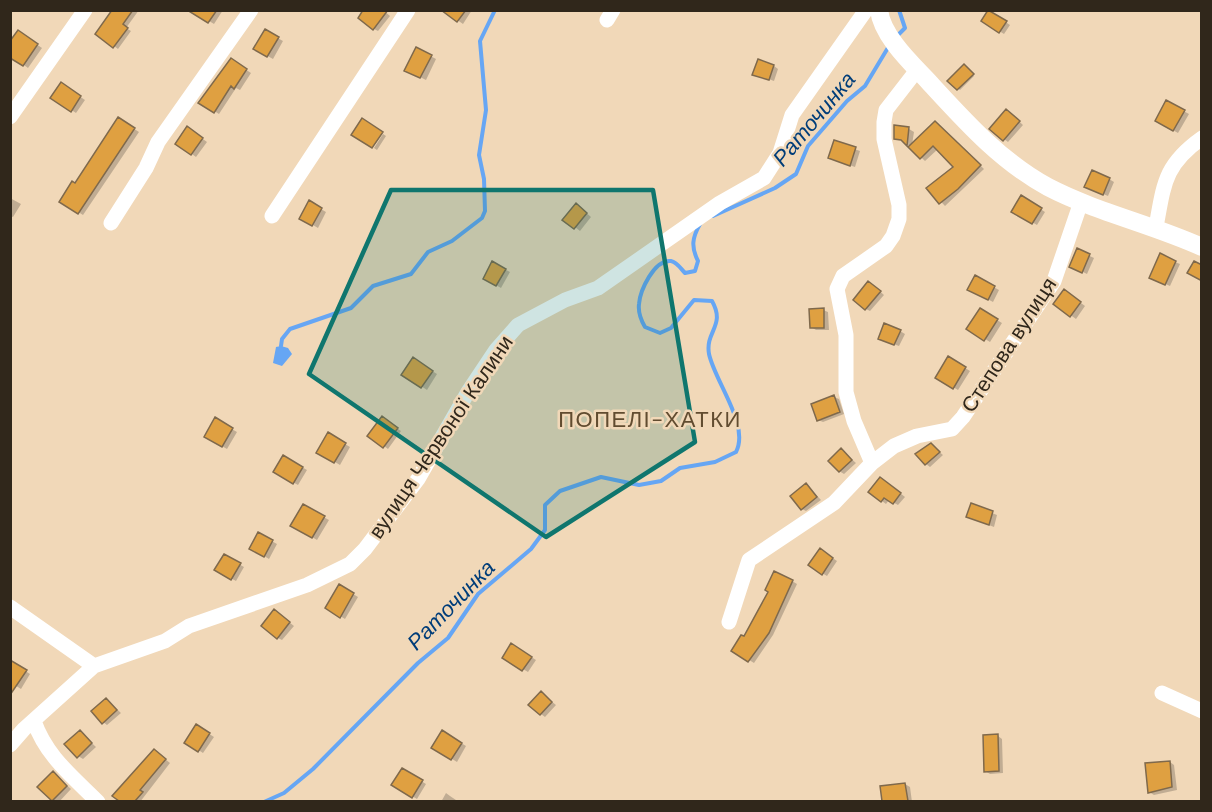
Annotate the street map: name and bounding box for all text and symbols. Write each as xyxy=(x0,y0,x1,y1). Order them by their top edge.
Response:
water label: Раточинка xyxy=(766,66,862,172)
street label: Степова вулиця xyxy=(955,272,1063,418)
street label: вулиця Червоної Калини xyxy=(362,330,520,544)
district label: ПОПЕЛІ-ХАТКИ xyxy=(558,405,742,434)
water label: Раточинка xyxy=(401,554,501,656)

